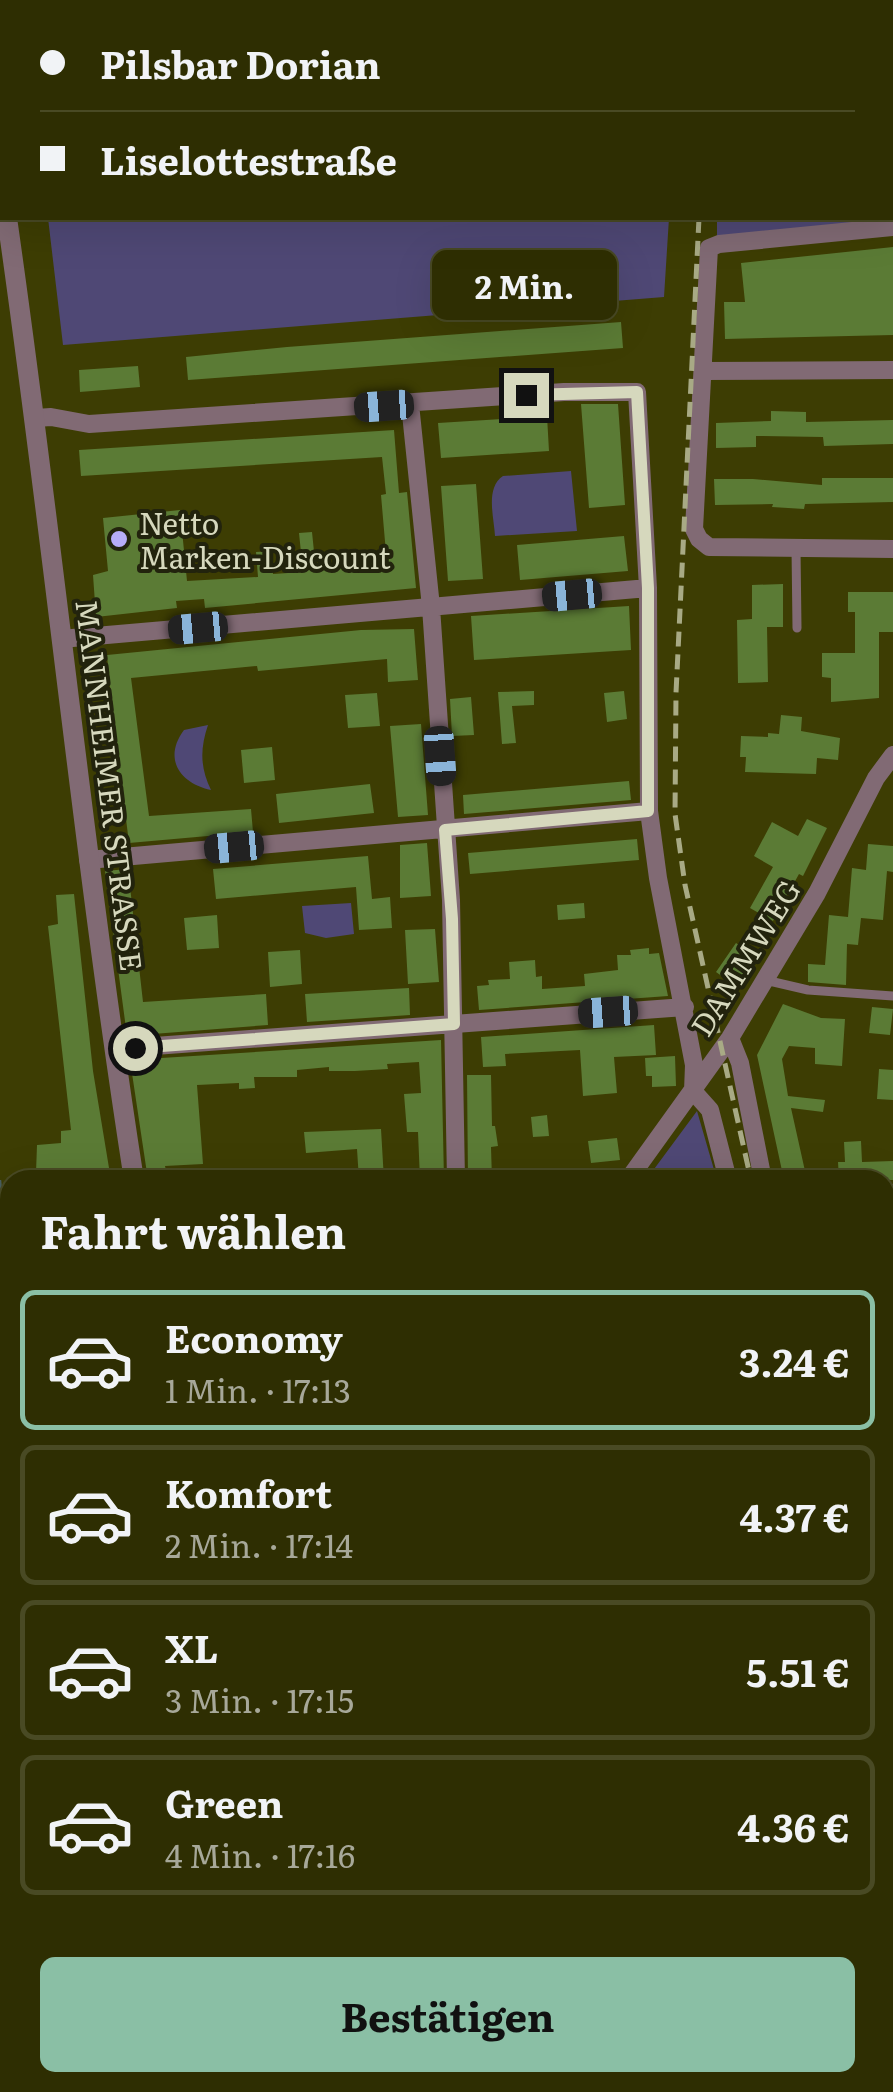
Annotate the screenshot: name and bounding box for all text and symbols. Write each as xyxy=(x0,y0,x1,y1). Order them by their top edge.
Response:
text: Pilsbar Dorian xyxy=(100,34,381,91)
text: Liselottestraße xyxy=(100,130,397,187)
callout: 2 Min. xyxy=(434,250,618,320)
text: 2 Min. xyxy=(475,261,574,309)
route end xyxy=(504,373,549,418)
car xyxy=(353,389,415,423)
place label: Netto Marken-Discount xyxy=(139,500,391,578)
marker: Netto Marken-Discount xyxy=(108,528,130,550)
car xyxy=(541,577,603,613)
street label: MANNHEIMER STRASSE xyxy=(66,597,156,973)
car xyxy=(167,610,229,646)
car xyxy=(423,725,457,787)
car xyxy=(203,829,265,865)
street label: DAMMWEG xyxy=(678,870,810,1044)
car xyxy=(577,995,639,1029)
route start xyxy=(113,1026,158,1071)
text: Fahrt wählen xyxy=(40,1196,346,1263)
text: Economy xyxy=(165,1308,343,1365)
icon: car xyxy=(45,1315,135,1405)
text: 3.24 € xyxy=(739,1332,850,1389)
text: 1 Min. · 17:13 xyxy=(165,1365,351,1413)
text: Komfort xyxy=(165,1463,332,1520)
icon: car xyxy=(45,1470,135,1560)
text: 4.37 € xyxy=(739,1487,850,1544)
text: 2 Min. · 17:14 xyxy=(165,1520,353,1568)
text: XL xyxy=(165,1618,218,1675)
icon: car xyxy=(45,1625,135,1715)
text: 5.51 € xyxy=(746,1642,850,1699)
text: 3 Min. · 17:15 xyxy=(165,1675,354,1723)
text: Green xyxy=(165,1773,283,1830)
icon: car xyxy=(45,1780,135,1870)
text: 4.36 € xyxy=(737,1797,850,1854)
text: 4 Min. · 17:16 xyxy=(165,1830,355,1878)
button: Bestätigen xyxy=(40,1957,855,2072)

